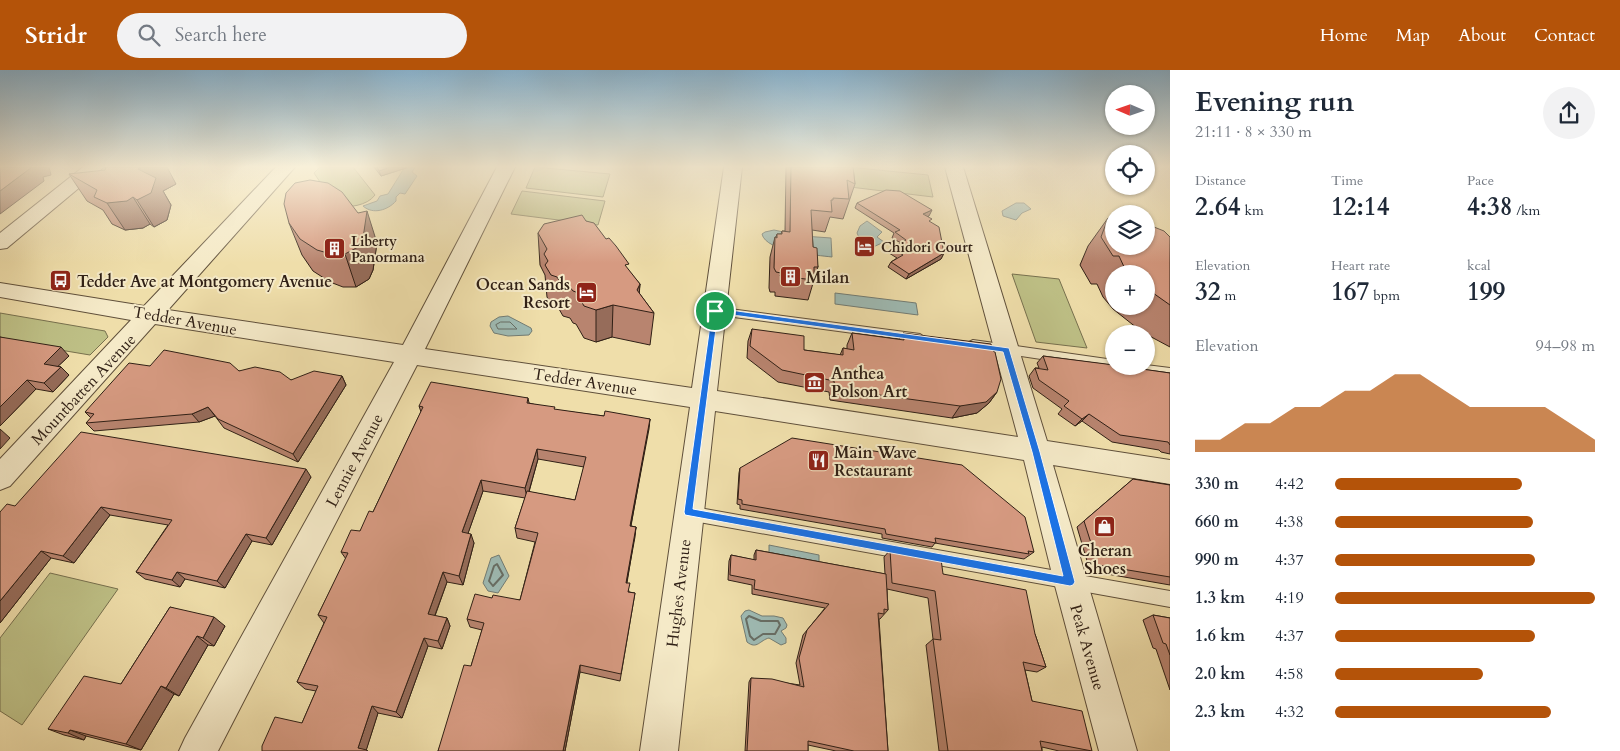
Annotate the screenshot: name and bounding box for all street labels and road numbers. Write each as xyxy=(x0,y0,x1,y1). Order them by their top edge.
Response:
street label: Tedder Avenue xyxy=(131,301,239,341)
street label: Mountbatten Avenue xyxy=(26,329,141,450)
street label: Tedder Avenue xyxy=(531,363,639,401)
street label: Lennie Avenue xyxy=(321,410,389,511)
street label: Hughes Avenue xyxy=(661,538,697,648)
street label: Peak Avenue xyxy=(1064,602,1110,693)

